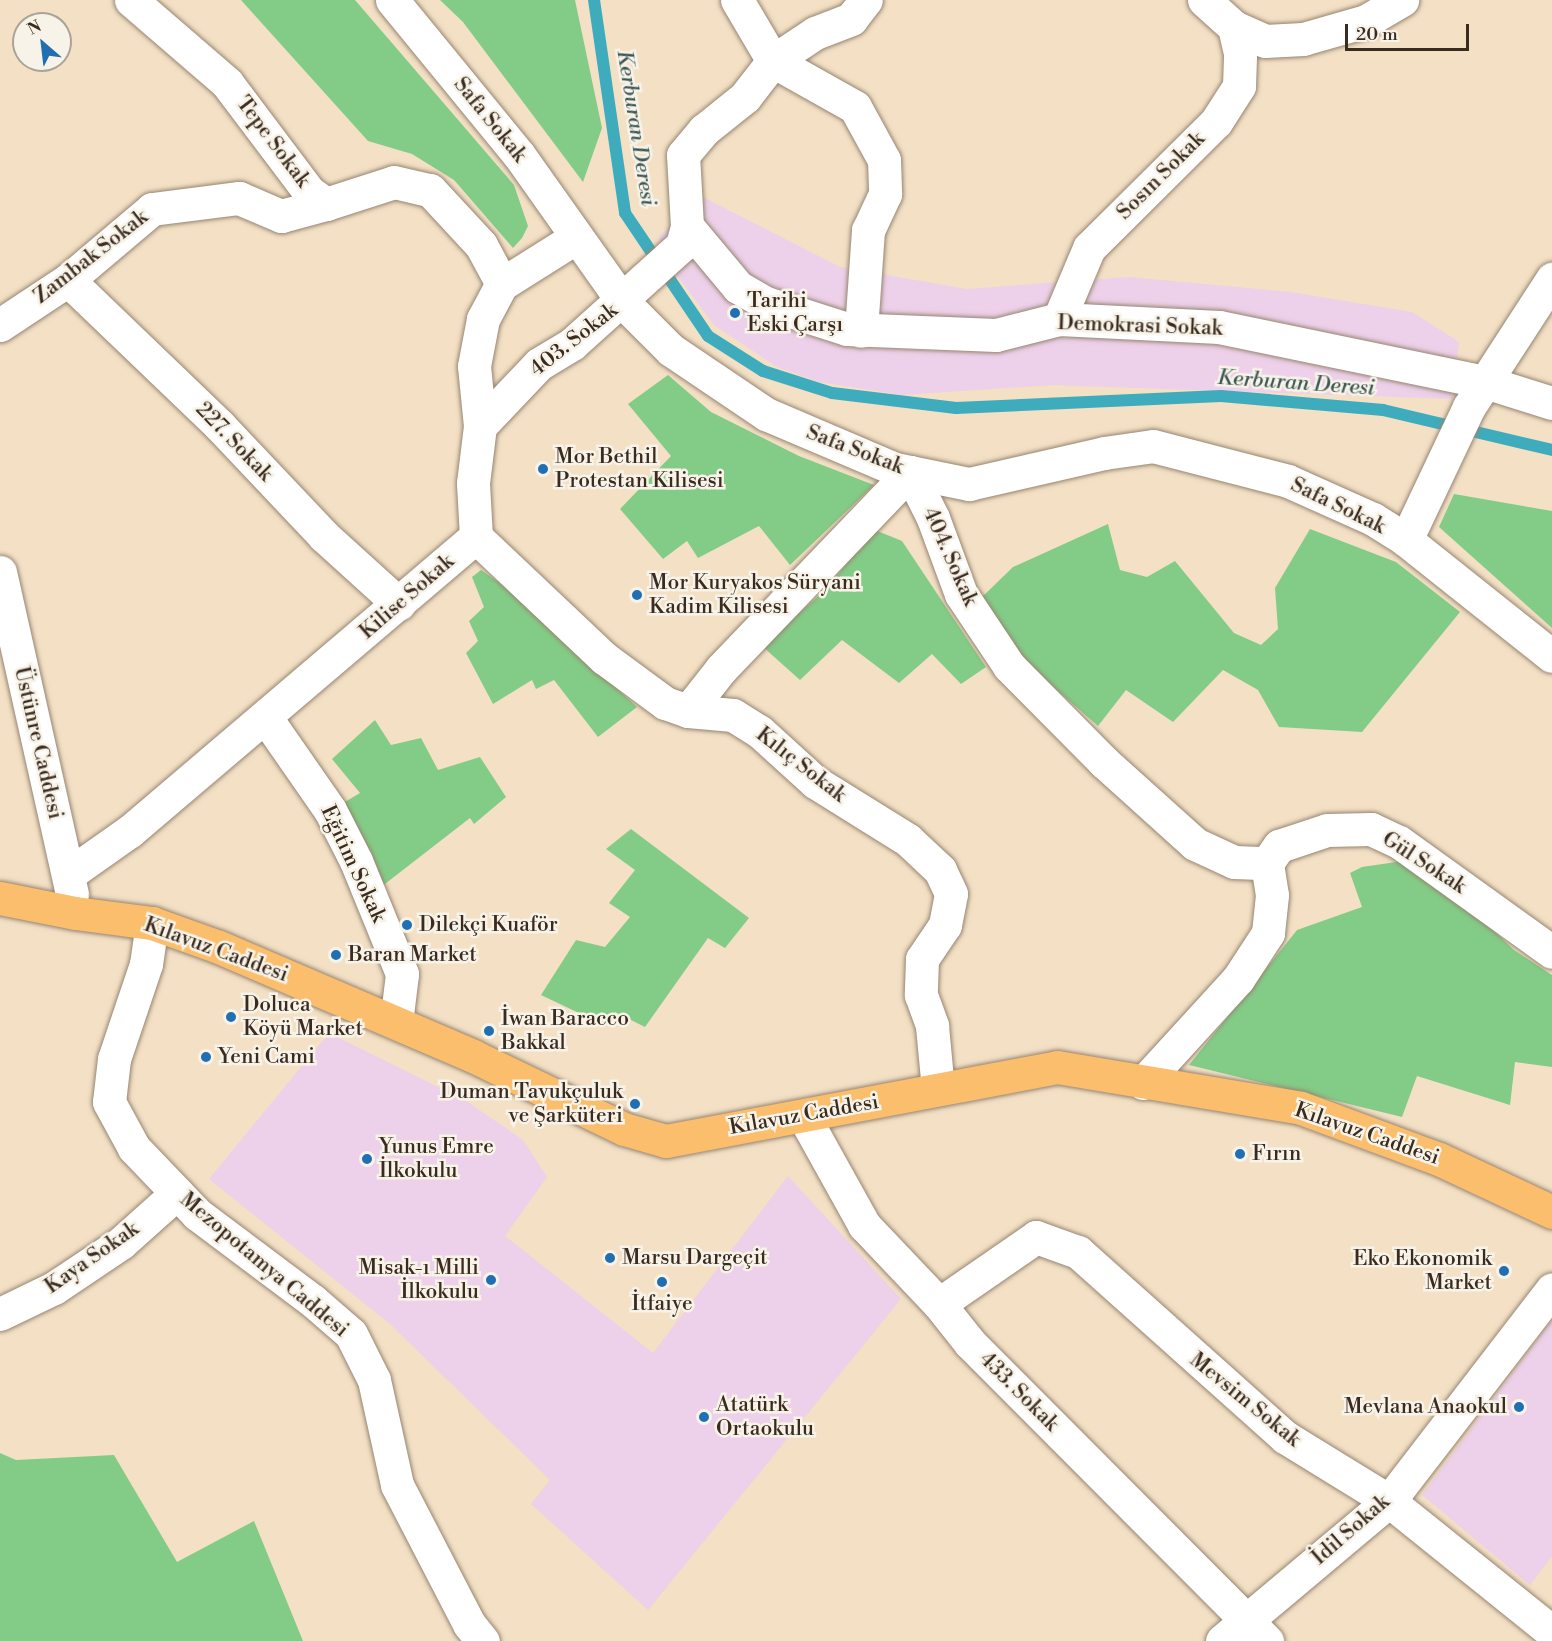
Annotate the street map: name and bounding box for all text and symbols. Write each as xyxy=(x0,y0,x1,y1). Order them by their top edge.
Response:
north arrow xyxy=(12,12,72,72)
scale bar xyxy=(1348,12,1472,50)
text: N xyxy=(24,16,45,40)
text: 20 m xyxy=(1356,23,1398,46)
water label: Kerburan Deresi xyxy=(611,48,661,208)
street label: Safa Sokak xyxy=(448,72,532,168)
street label: Tepe Sokak xyxy=(231,91,315,193)
street label: Sosın Sokak xyxy=(1112,127,1210,225)
street label: Zambak Sokak xyxy=(29,205,153,309)
place label: Tarihi Eski Çarşı xyxy=(747,288,843,338)
street label: 403. Sokak xyxy=(525,298,623,382)
marker: Tarihi Eski Çarşı xyxy=(728,306,742,320)
street label: Demokrasi Sokak xyxy=(1057,311,1223,341)
water label: Kerburan Deresi xyxy=(1216,364,1376,402)
street label: 227. Sokak xyxy=(190,397,278,487)
street label: Safa Sokak xyxy=(803,420,907,480)
place label: Mor Bethil Protestan Kilisesi xyxy=(555,444,724,494)
marker: Mor Bethil Protestan Kilisesi xyxy=(536,462,550,476)
street label: Safa Sokak xyxy=(1286,472,1390,540)
street label: 404. Sokak xyxy=(917,504,983,610)
street label: Kilise Sokak xyxy=(355,549,459,645)
place label: Mor Kuryakos Süryani Kadim Kilisesi xyxy=(649,570,861,620)
marker: Mor Kuryakos Süryani Kadim Kilisesi xyxy=(630,588,644,602)
street label: Üstünre Caddesi xyxy=(8,664,68,822)
street label: Kılıç Sokak xyxy=(751,722,851,808)
street label: Eğitim Sokak xyxy=(315,801,391,927)
street label: Gül Sokak xyxy=(1377,827,1471,899)
street label: Kılavuz Caddesi xyxy=(141,912,291,988)
place label: Dilekçi Kuaför xyxy=(419,912,558,938)
marker: Dilekçi Kuaför xyxy=(400,918,414,932)
place label: Baran Market xyxy=(348,942,477,968)
marker: Baran Market xyxy=(329,948,343,962)
place label: Doluca Köyü Market xyxy=(243,992,363,1042)
place label: İwan Baracco Bakkal xyxy=(501,1006,629,1056)
marker: Doluca Köyü Market xyxy=(224,1010,238,1024)
marker: İwan Baracco Bakkal xyxy=(482,1024,496,1038)
place label: Yeni Cami xyxy=(218,1044,315,1070)
marker: Yeni Cami xyxy=(199,1050,213,1064)
place label: Duman Tavukçuluk ve Şarküteri xyxy=(440,1079,623,1129)
street label: Kılavuz Caddesi xyxy=(727,1089,881,1141)
marker: Duman Tavukçuluk ve Şarküteri xyxy=(628,1097,642,1111)
street label: Kılavuz Caddesi xyxy=(1291,1097,1443,1171)
place label: Yunus Emre İlkokulu xyxy=(379,1134,494,1184)
place label: Fırın xyxy=(1252,1141,1301,1167)
marker: Fırın xyxy=(1233,1147,1247,1161)
marker: Yunus Emre İlkokulu xyxy=(360,1152,374,1166)
street label: Mezopotamya Caddesi xyxy=(175,1187,353,1343)
street label: Kaya Sokak xyxy=(40,1216,144,1300)
place label: Marsu Dargeçit xyxy=(622,1245,768,1271)
place label: Eko Ekonomik Market xyxy=(1353,1246,1492,1296)
marker: Marsu Dargeçit xyxy=(603,1251,617,1265)
place label: Misak-ı Milli İlkokulu xyxy=(359,1255,479,1305)
marker: Eko Ekonomik Market xyxy=(1497,1264,1511,1278)
marker: Misak-ı Milli İlkokulu xyxy=(484,1273,498,1287)
marker: İtfaiye xyxy=(655,1275,669,1289)
place label: İtfaiye xyxy=(631,1291,693,1317)
street label: 433. Sokak xyxy=(974,1347,1064,1437)
street label: Mevsim Sokak xyxy=(1184,1348,1306,1452)
place label: Atatürk Ortaokulu xyxy=(716,1392,814,1442)
place label: Mevlana Anaokul xyxy=(1344,1394,1507,1420)
marker: Mevlana Anaokul xyxy=(1512,1400,1526,1414)
marker: Atatürk Ortaokulu xyxy=(697,1410,711,1424)
street label: İdil Sokak xyxy=(1307,1490,1395,1570)

